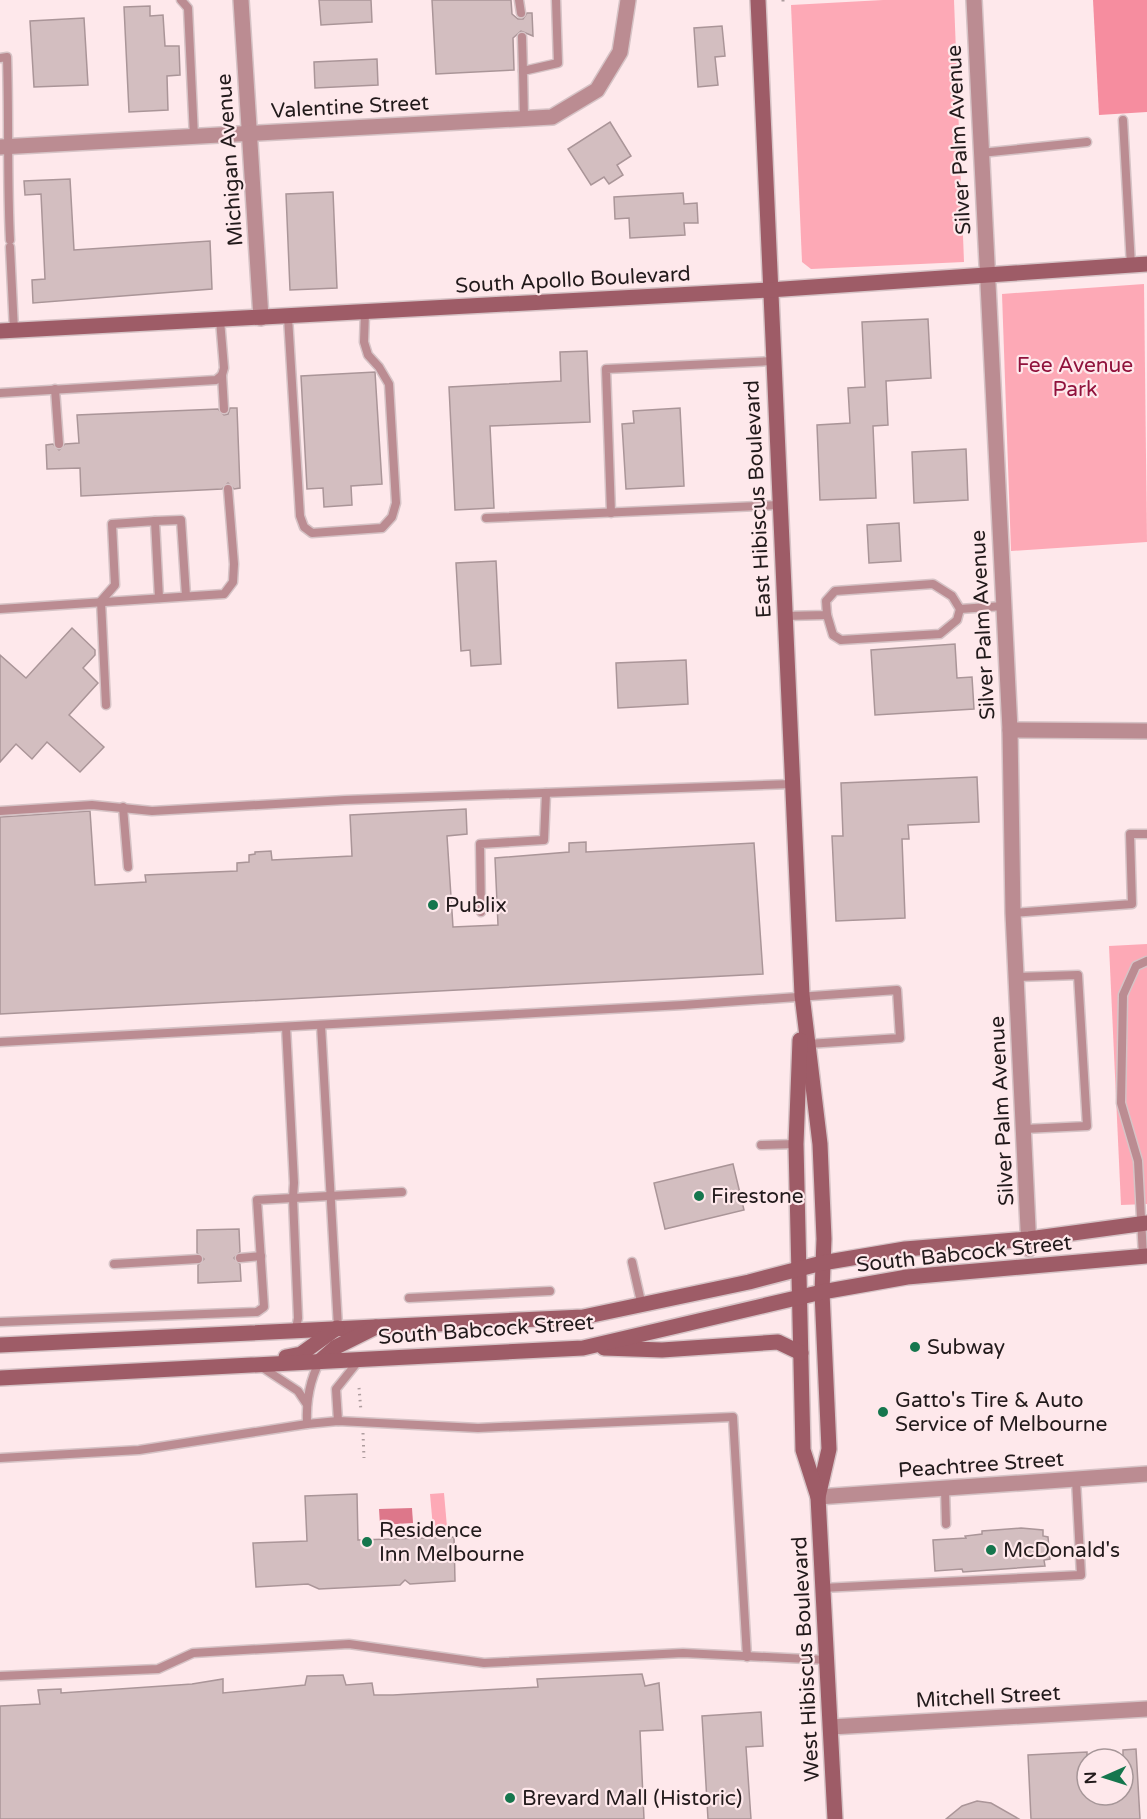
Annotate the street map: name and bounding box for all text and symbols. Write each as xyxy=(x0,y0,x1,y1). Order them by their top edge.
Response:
street label: Silver Palm Avenue xyxy=(942,44,976,236)
street label: Michigan Avenue xyxy=(211,73,249,247)
street label: Valentine Street xyxy=(270,90,430,124)
street label: South Apollo Boulevard xyxy=(455,261,691,299)
park label: Fee Avenue Park xyxy=(1017,353,1133,402)
street label: East Hibiscus Boulevard xyxy=(739,379,777,619)
street label: Silver Palm Avenue xyxy=(966,529,1000,721)
place label: Publix xyxy=(445,893,507,918)
marker: Publix xyxy=(426,898,440,912)
street label: Silver Palm Avenue xyxy=(985,1015,1019,1207)
place label: Firestone xyxy=(711,1184,804,1209)
marker: Firestone xyxy=(692,1189,706,1203)
street label: South Babcock Street xyxy=(855,1230,1073,1278)
street label: South Babcock Street xyxy=(377,1310,595,1350)
place label: Subway xyxy=(927,1335,1005,1360)
marker: Subway xyxy=(908,1340,922,1354)
place label: Gatto's Tire & Auto Service of Melbourne xyxy=(895,1388,1108,1437)
marker: Gatto's Tire & Auto Service of Melbourne xyxy=(876,1405,890,1419)
street label: Peachtree Street xyxy=(897,1447,1065,1483)
place label: Residence Inn Melbourne xyxy=(379,1518,525,1567)
marker: Residence Inn Melbourne xyxy=(360,1535,374,1549)
street label: West Hibiscus Boulevard xyxy=(787,1536,825,1782)
place label: McDonald's xyxy=(1003,1538,1120,1563)
marker: McDonald's xyxy=(984,1543,998,1557)
street label: Mitchell Street xyxy=(915,1681,1061,1713)
north arrow xyxy=(1075,1747,1135,1807)
text: N xyxy=(1081,1771,1101,1785)
place label: Brevard Mall (Historic) xyxy=(522,1786,742,1811)
marker: Brevard Mall (Historic) xyxy=(503,1791,517,1805)

